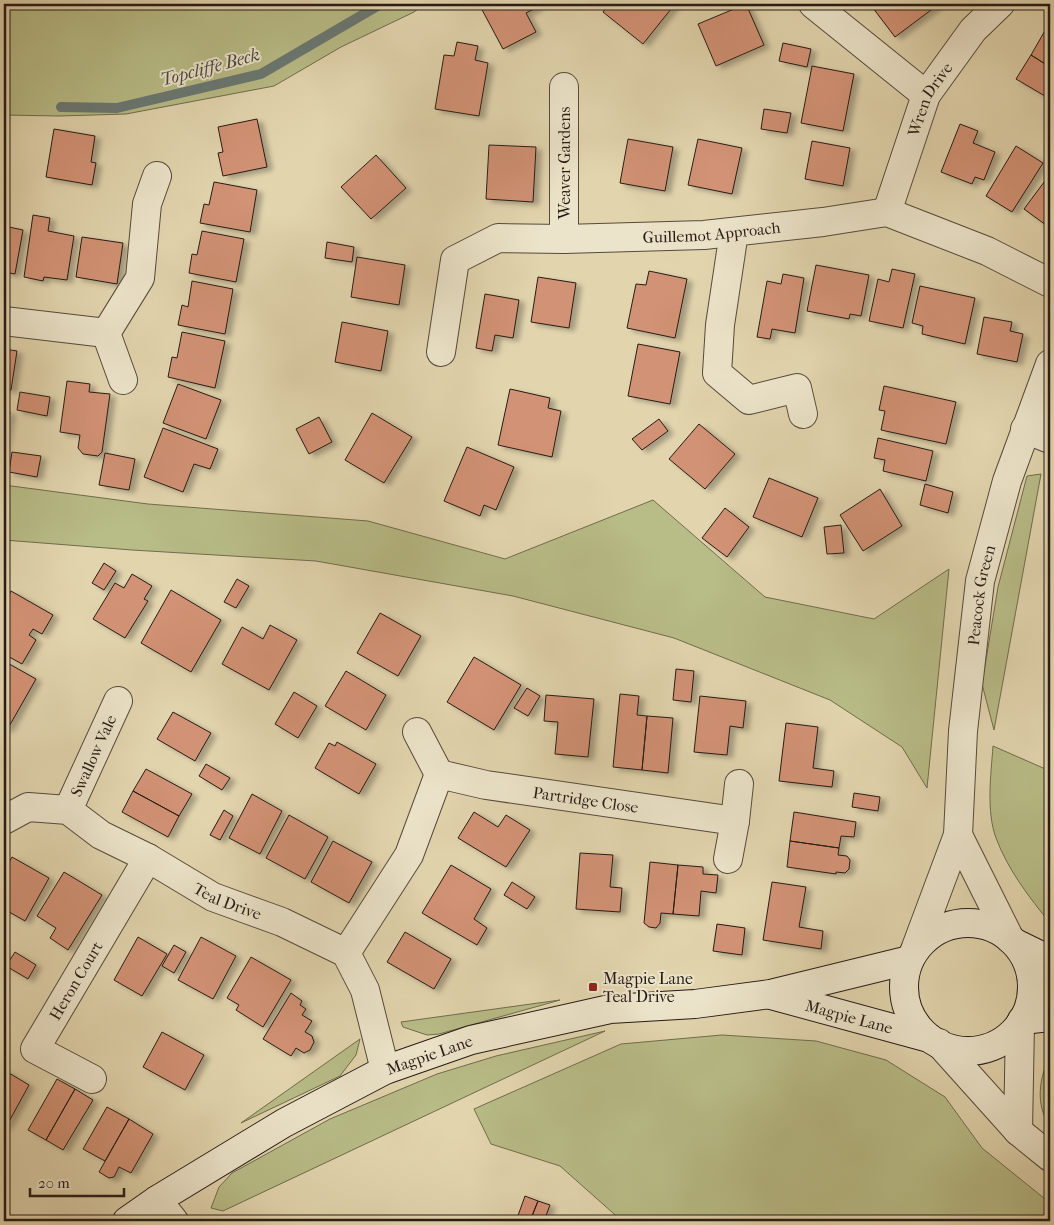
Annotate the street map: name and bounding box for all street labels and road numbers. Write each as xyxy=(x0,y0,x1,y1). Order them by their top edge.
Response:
street label: Wren Drive xyxy=(904,59,957,140)
street label: Weaver Gardens xyxy=(555,107,574,220)
street label: Guillemot Approach xyxy=(642,218,781,247)
street label: Peacock Green xyxy=(964,542,999,646)
street label: Swallow Vale xyxy=(66,712,121,800)
street label: Partridge Close xyxy=(532,783,640,817)
street label: Teal Drive xyxy=(190,879,264,924)
street label: Heron Court xyxy=(45,938,107,1024)
street label: Magpie Lane xyxy=(803,996,895,1038)
street label: Magpie Lane xyxy=(384,1031,475,1079)

